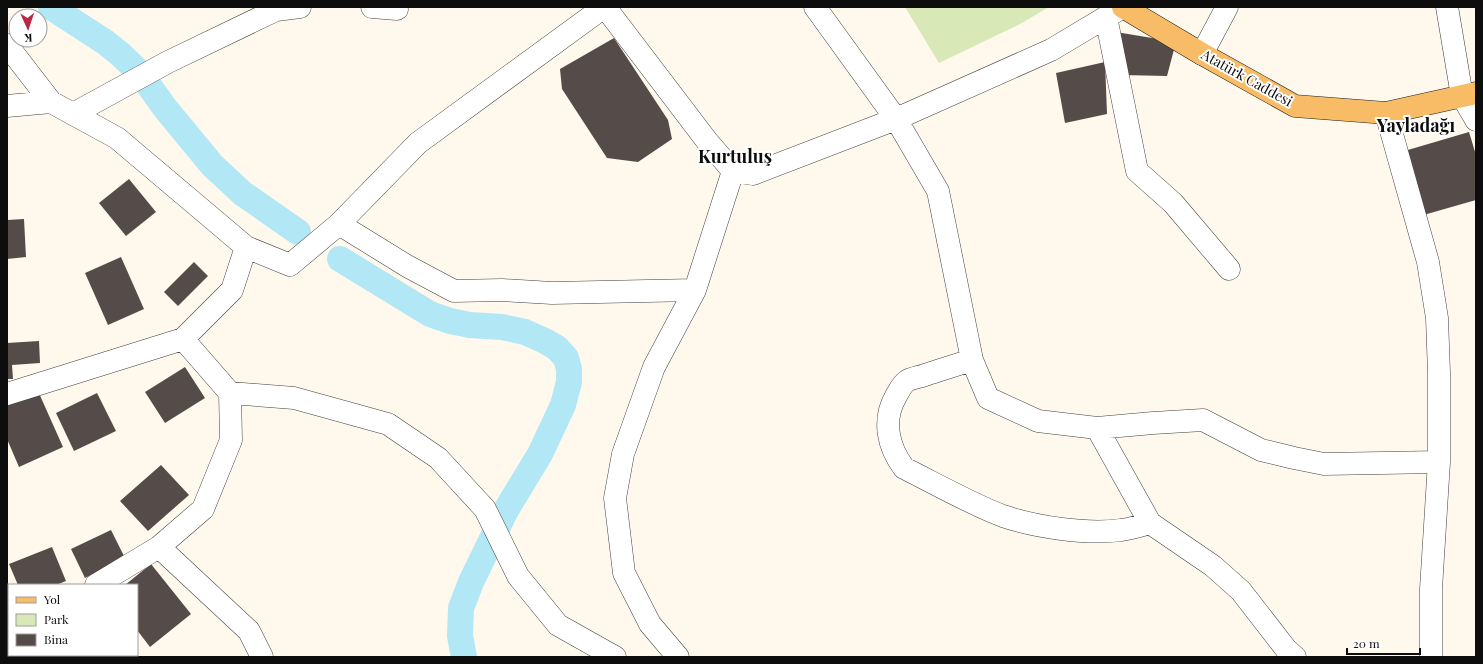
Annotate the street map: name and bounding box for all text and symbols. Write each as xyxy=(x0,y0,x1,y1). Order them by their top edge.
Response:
north arrow xyxy=(8,8,48,48)
text: K xyxy=(24,31,33,46)
street label: Atatürk Caddesi xyxy=(1198,44,1296,110)
district label: Yayladağı xyxy=(1376,113,1456,137)
district label: Kurtuluş xyxy=(698,144,772,168)
legend xyxy=(8,584,138,656)
text: Yol xyxy=(43,591,61,607)
text: Park xyxy=(44,611,69,627)
scale bar xyxy=(1347,630,1420,656)
text: Bina xyxy=(44,631,68,647)
text: 20 m xyxy=(1353,635,1380,651)

